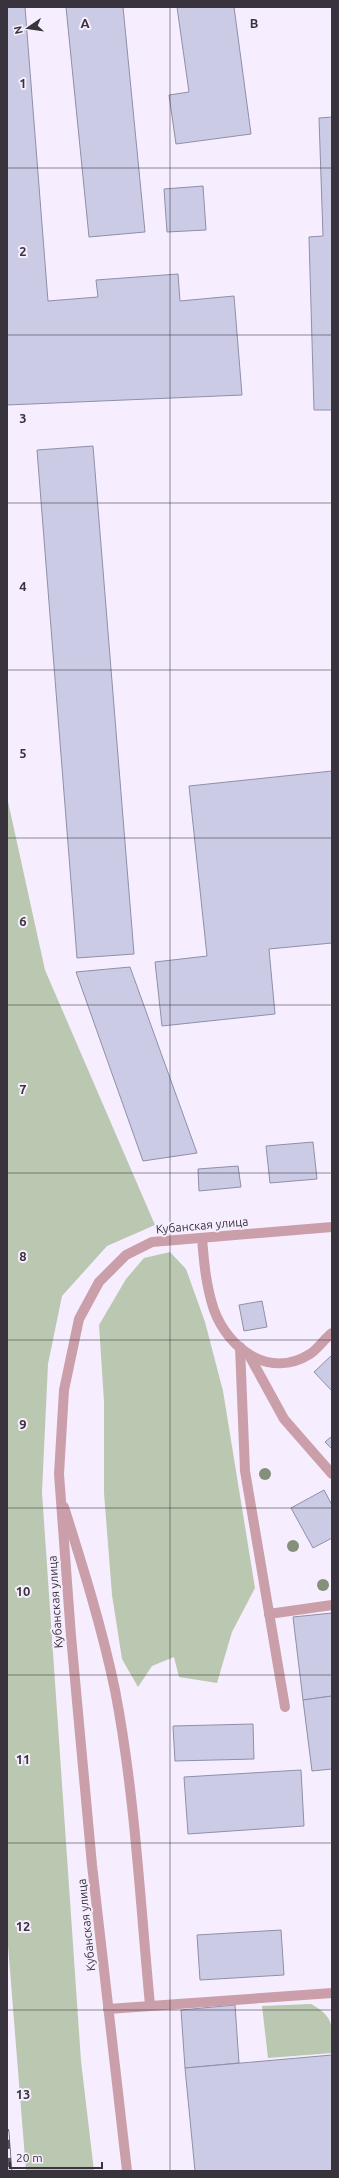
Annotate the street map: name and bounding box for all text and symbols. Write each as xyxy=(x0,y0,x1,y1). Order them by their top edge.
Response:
north arrow xyxy=(8,8,48,48)
text: A xyxy=(80,16,90,30)
text: B xyxy=(250,16,259,30)
text: N xyxy=(11,25,25,36)
text: 1 xyxy=(19,76,27,90)
text: 2 xyxy=(19,244,27,258)
text: 3 xyxy=(19,411,27,425)
text: 4 xyxy=(19,579,27,593)
text: 5 xyxy=(19,746,27,760)
text: 6 xyxy=(19,914,27,928)
text: 7 xyxy=(19,1082,27,1096)
street label: Кубанская улица xyxy=(155,1214,249,1236)
text: 8 xyxy=(19,1249,27,1263)
text: 9 xyxy=(19,1417,27,1431)
street label: Кубанская улица xyxy=(45,1555,65,1649)
text: 10 xyxy=(16,1584,30,1598)
text: 11 xyxy=(16,1752,30,1766)
street label: Кубанская улица xyxy=(75,1878,97,1972)
text: 12 xyxy=(16,1919,30,1933)
text: 13 xyxy=(16,2087,30,2101)
scale bar xyxy=(10,2144,102,2170)
text: 20 m xyxy=(16,2151,43,2164)

